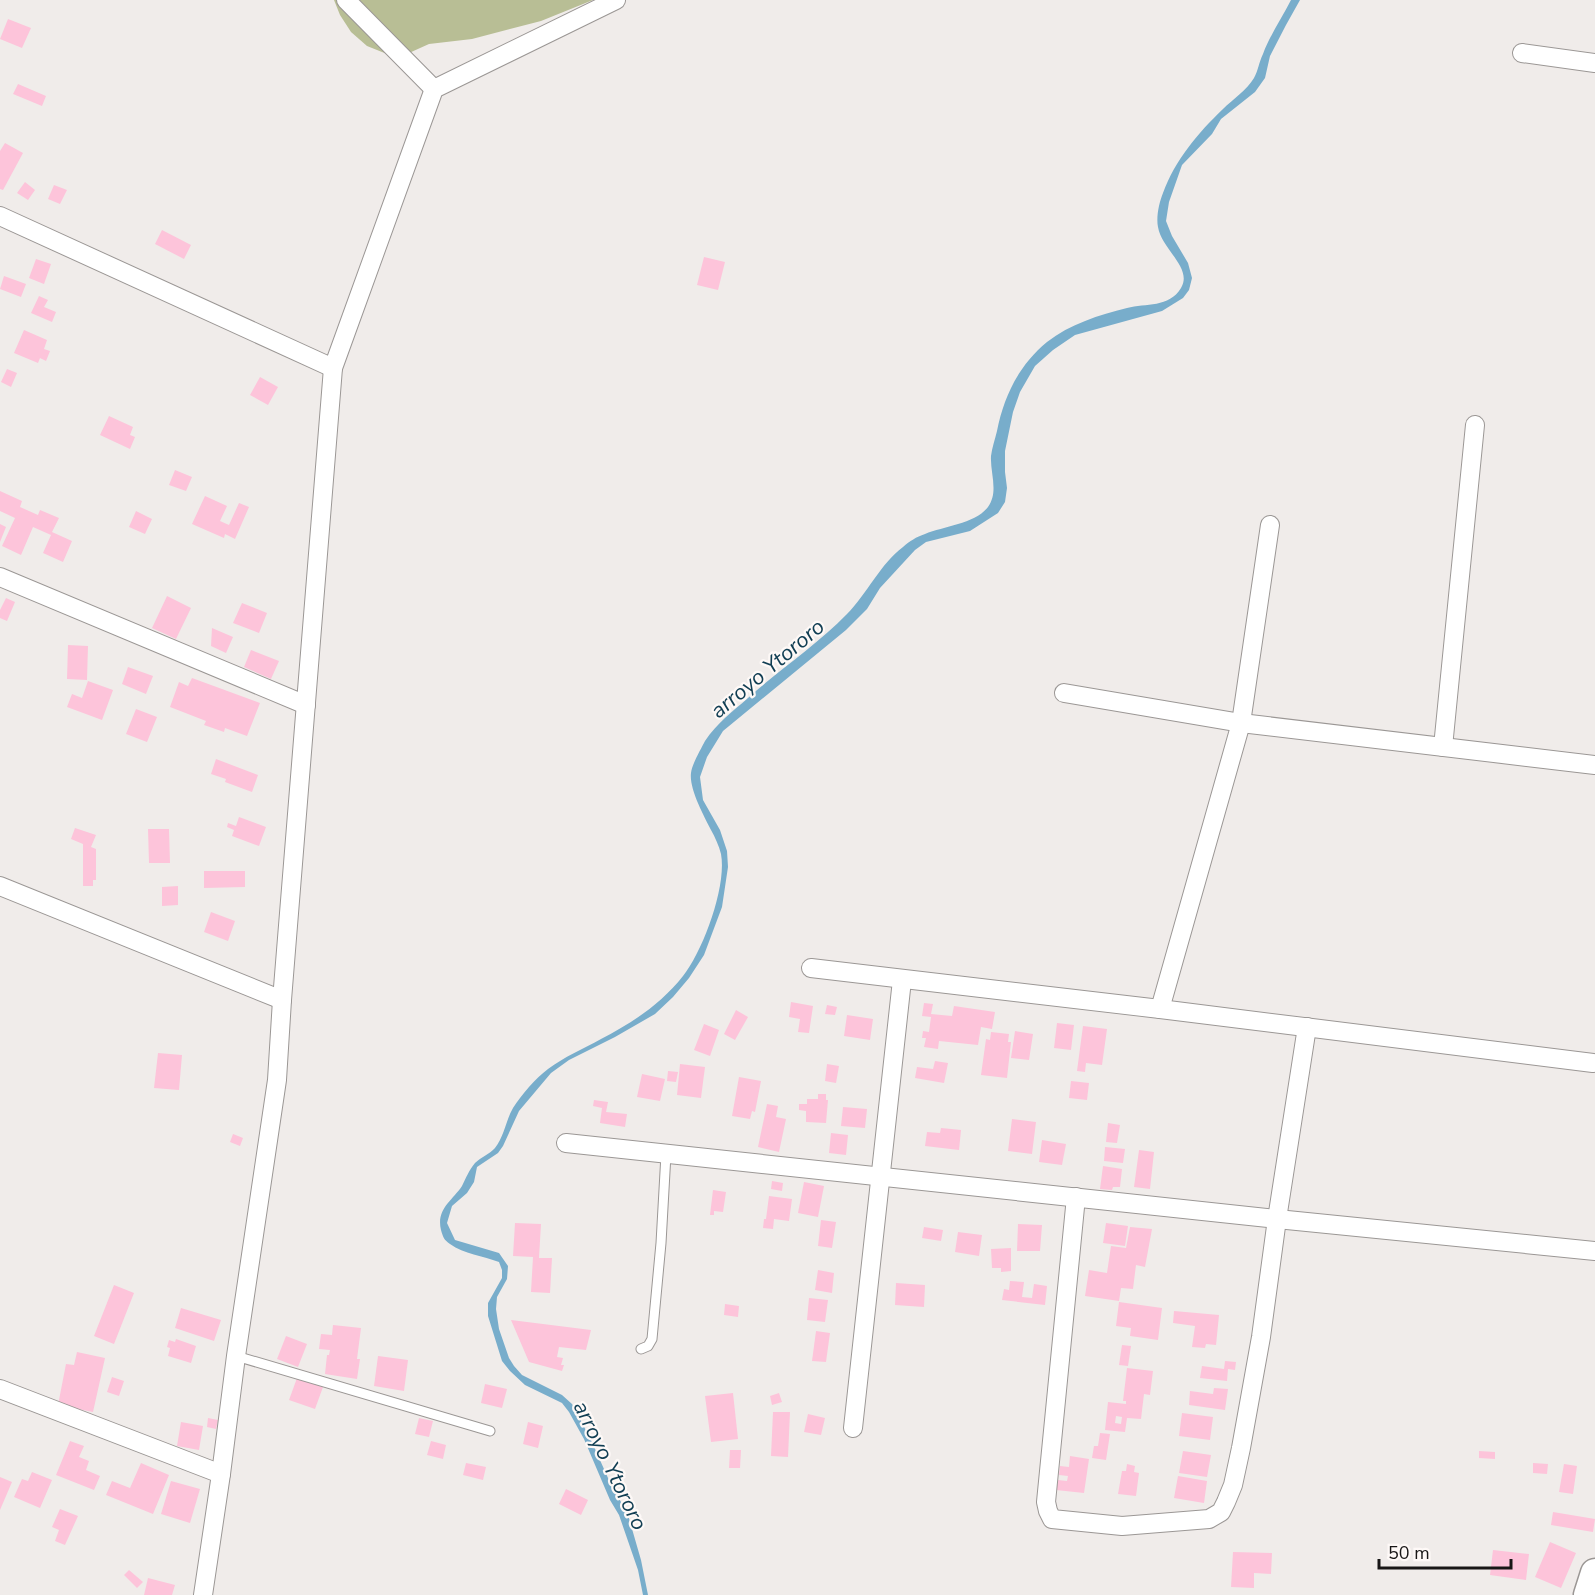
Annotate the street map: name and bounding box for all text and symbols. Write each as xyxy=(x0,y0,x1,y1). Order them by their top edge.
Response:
water label: arroyo Ytororo xyxy=(704,612,831,725)
water label: arroyo Ytororo xyxy=(566,1396,654,1535)
scale bar xyxy=(1379,1532,1511,1570)
text: 50 m xyxy=(1388,1541,1430,1565)

